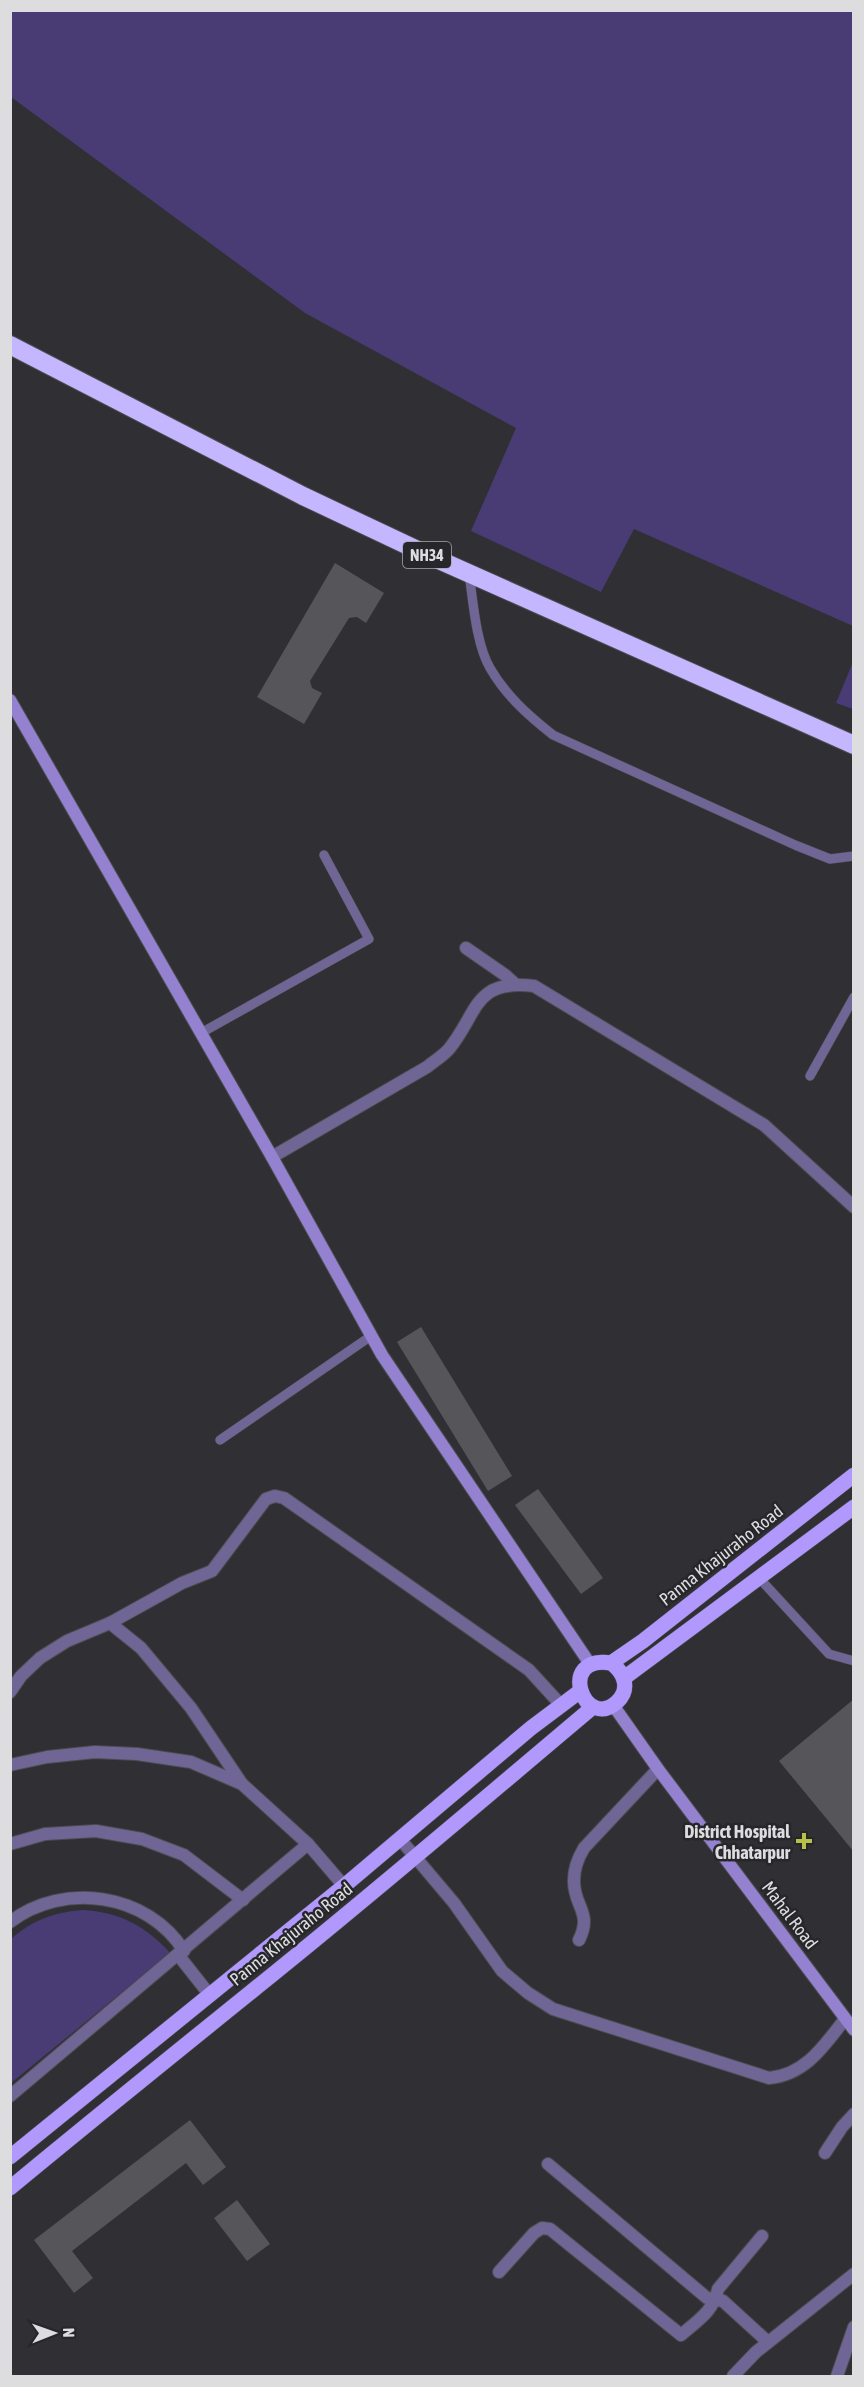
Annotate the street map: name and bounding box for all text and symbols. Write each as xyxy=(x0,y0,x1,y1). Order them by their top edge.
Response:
road number: NH34 xyxy=(403,542,451,568)
street label: Panna Khajuraho Road xyxy=(655,1500,787,1610)
place label: District Hospital Chhatarpur xyxy=(684,1821,791,1863)
marker: District Hospital Chhatarpur xyxy=(795,1832,813,1850)
street label: Mahal Road xyxy=(758,1877,822,1953)
street label: Panna Khajuraho Road xyxy=(226,1878,356,1990)
north arrow xyxy=(24,2303,84,2363)
text: N xyxy=(60,2328,78,2338)

